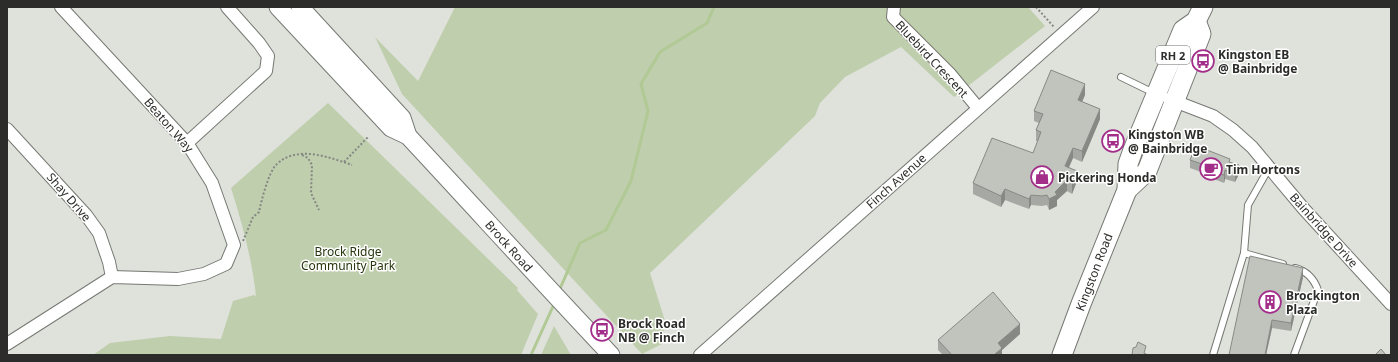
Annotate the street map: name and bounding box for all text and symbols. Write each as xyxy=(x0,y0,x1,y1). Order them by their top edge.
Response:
street label: Bluebird Crescent xyxy=(892,17,973,102)
road number: RH 2 xyxy=(1156,46,1190,64)
place label: Kingston EB @ Bainbridge xyxy=(1218,46,1297,77)
bus stop icon: Kingston EB @ Bainbridge xyxy=(1190,48,1216,74)
street label: Beaton Way xyxy=(141,94,198,157)
place label: Kingston WB @ Bainbridge xyxy=(1128,126,1207,157)
bus stop icon: Kingston WB @ Bainbridge xyxy=(1100,128,1126,154)
street label: Finch Avenue xyxy=(862,149,930,212)
cafe icon: Tim Hortons xyxy=(1198,156,1224,182)
place label: Tim Hortons xyxy=(1226,161,1300,178)
shop icon: Pickering Honda xyxy=(1029,164,1055,190)
street label: Shay Drive xyxy=(43,169,95,225)
place label: Pickering Honda xyxy=(1058,169,1157,186)
street label: Bainbridge Drive xyxy=(1286,189,1362,271)
street label: Brock Road xyxy=(481,217,537,275)
street label: Kingston Road xyxy=(1071,231,1117,313)
park label: Brock Ridge Community Park xyxy=(301,243,396,274)
place label: Brockington Plaza xyxy=(1286,287,1360,318)
building icon: Brockington Plaza xyxy=(1257,289,1283,315)
place label: Brock Road NB @ Finch xyxy=(618,315,686,346)
bus stop icon: Brock Road NB @ Finch xyxy=(589,317,615,343)

